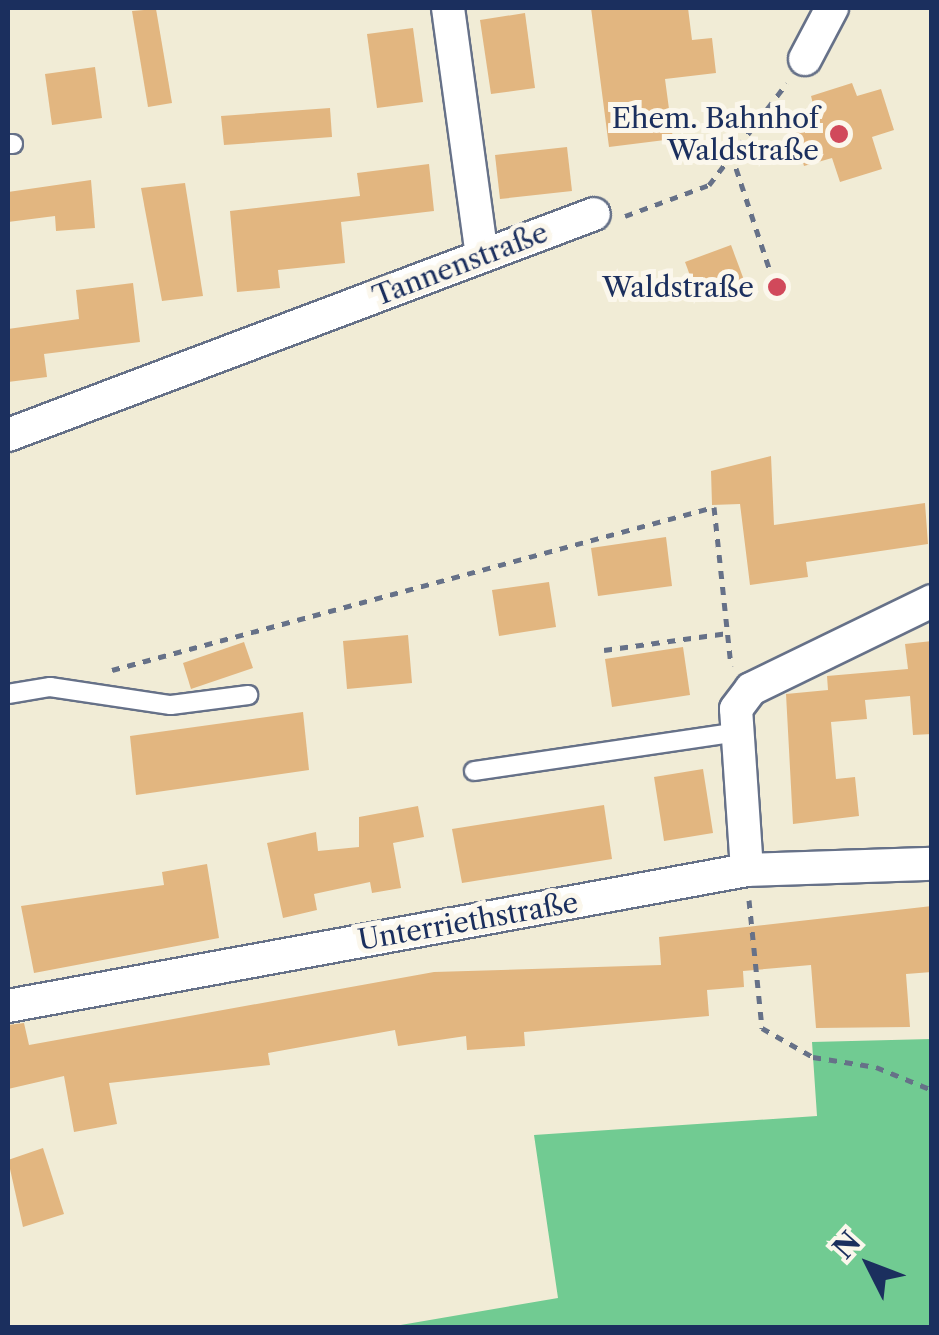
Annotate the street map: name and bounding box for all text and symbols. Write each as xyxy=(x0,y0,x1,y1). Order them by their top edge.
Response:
place label: Ehem. Bahnhof Waldstraße xyxy=(612,101,819,167)
marker: Ehem. Bahnhof Waldstraße xyxy=(828,123,850,145)
street label: Tannenstraße xyxy=(368,215,552,313)
place label: Waldstraße xyxy=(602,270,754,304)
marker: Waldstraße xyxy=(764,274,790,300)
street label: Unterriethstraße xyxy=(355,885,581,957)
north arrow xyxy=(819,1215,919,1315)
text: N xyxy=(826,1225,867,1265)

